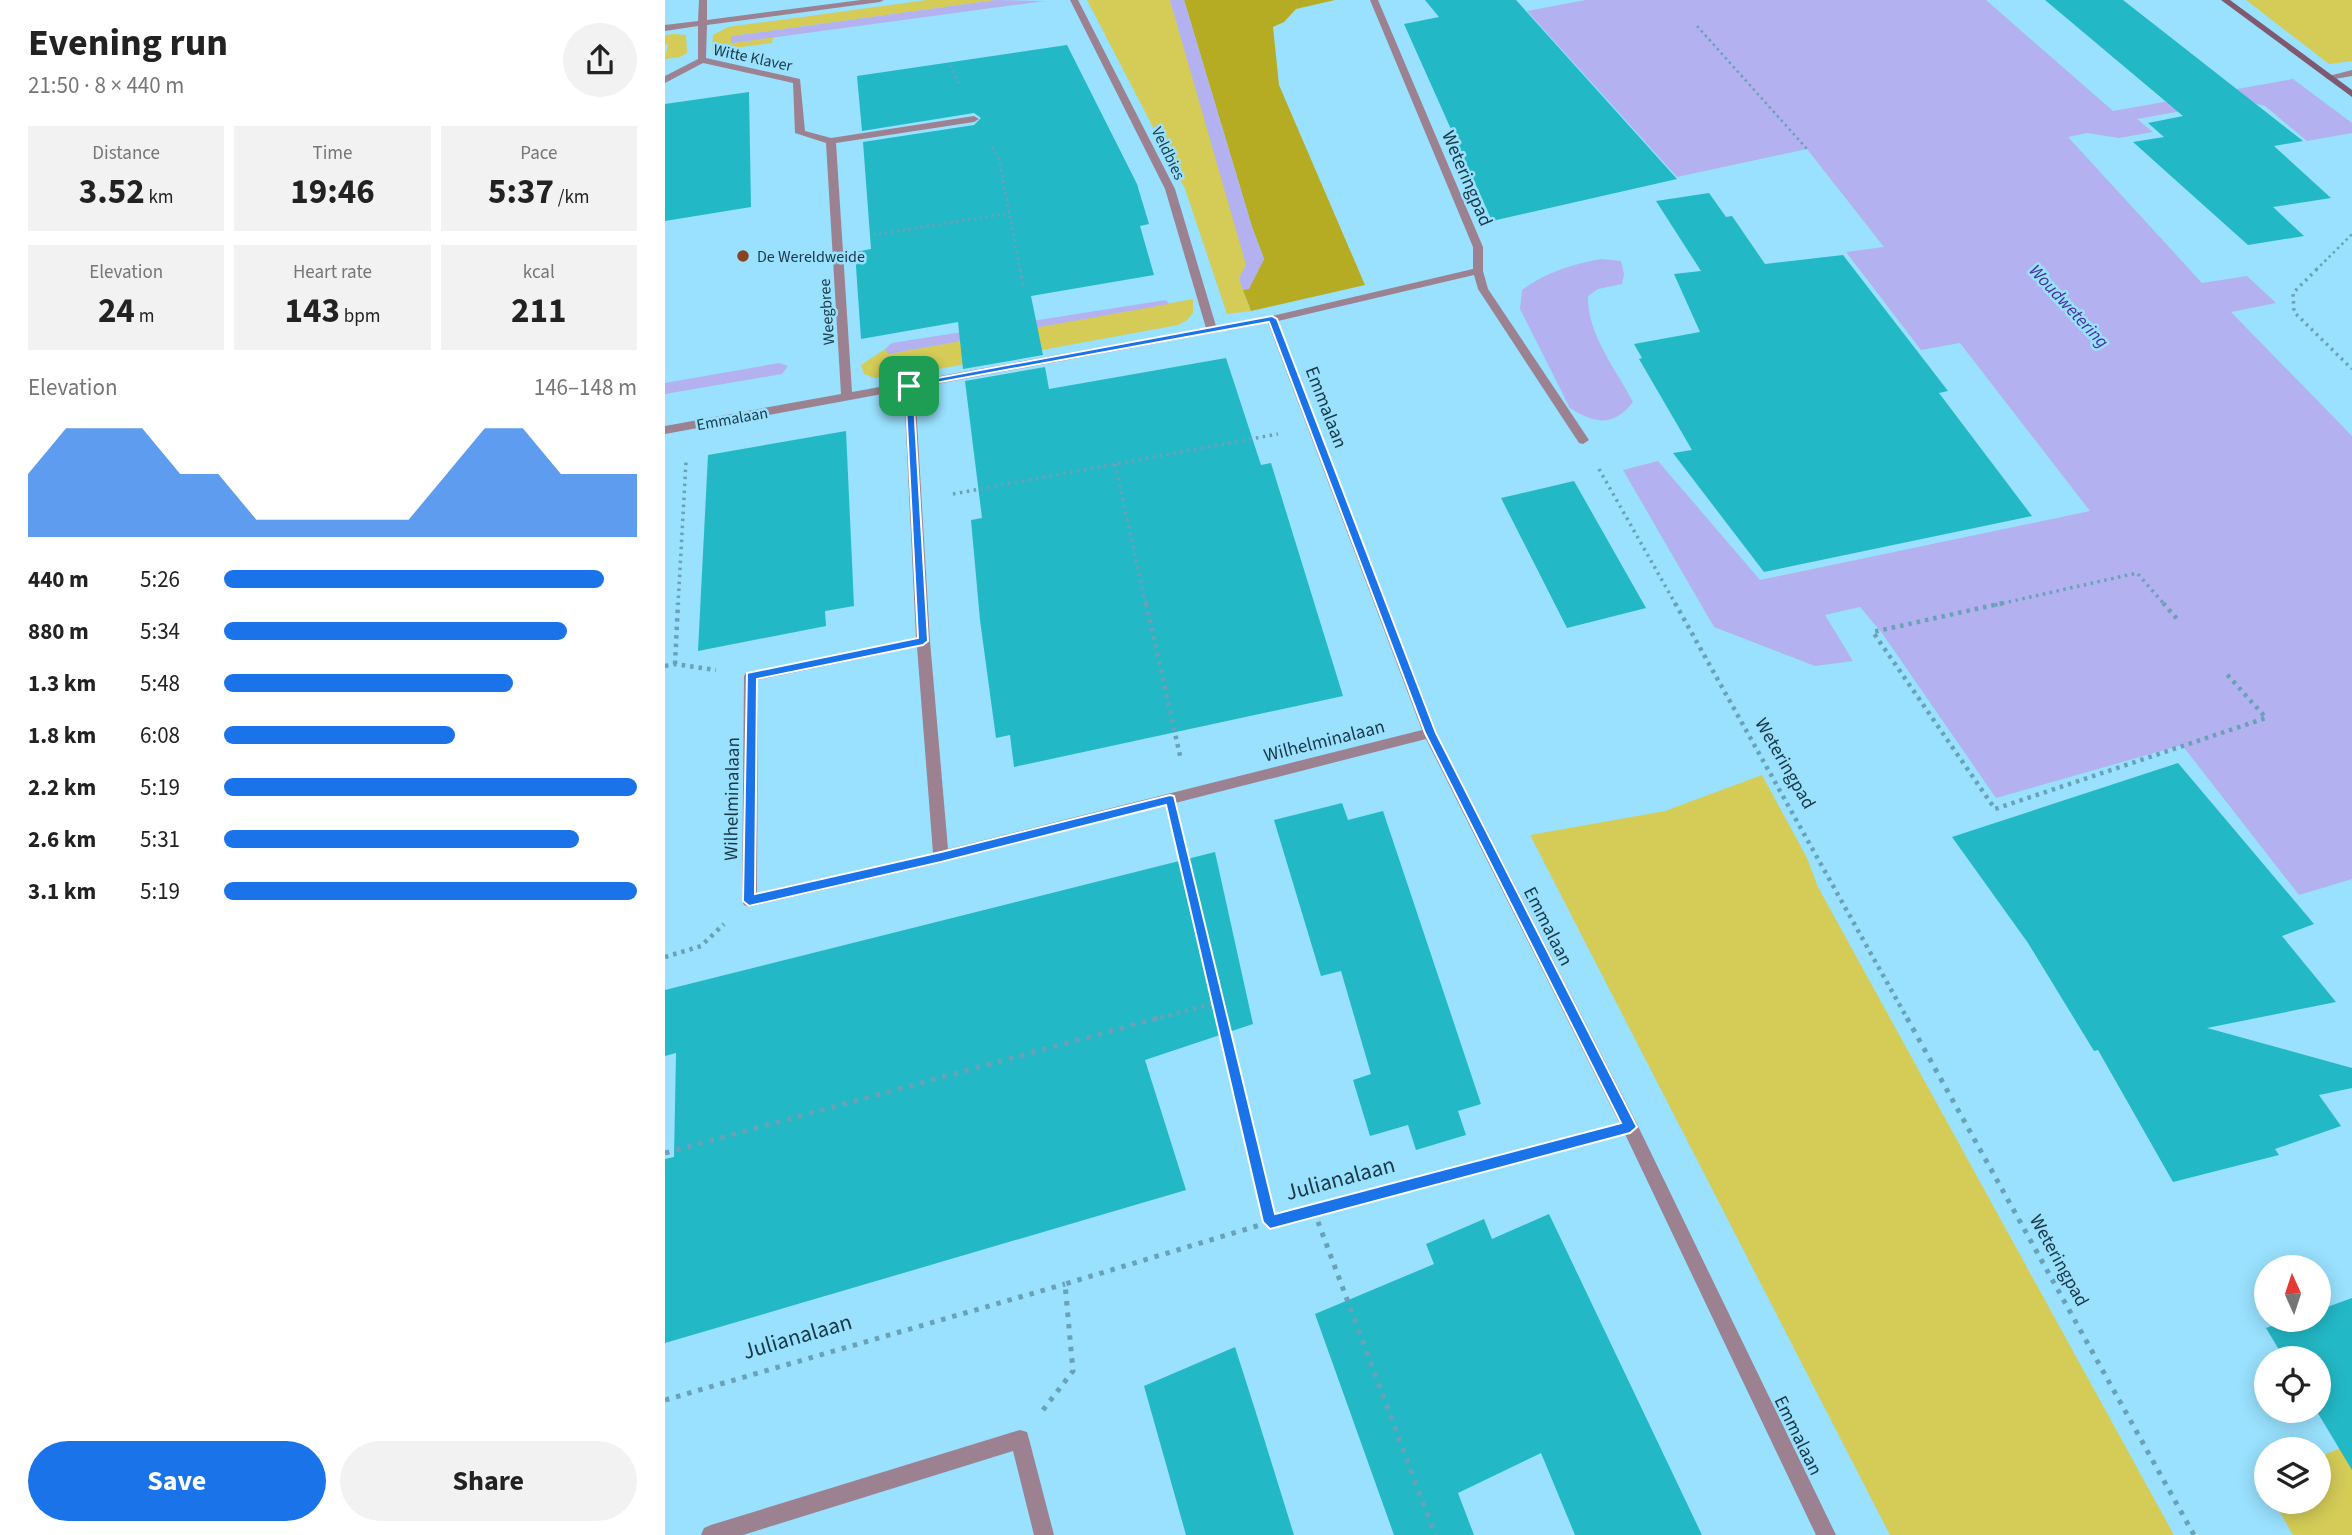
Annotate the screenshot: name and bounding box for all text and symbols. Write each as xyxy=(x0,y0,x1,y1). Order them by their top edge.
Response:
text: Evening run xyxy=(28,16,228,70)
button: share xyxy=(563,23,637,97)
street label: Witte Klaver xyxy=(711,39,795,77)
text: 21:50 · 8 × 440 m xyxy=(28,69,184,102)
street label: Veldbies xyxy=(1146,123,1190,184)
street label: Weteringpad xyxy=(1434,127,1499,231)
text: Distance xyxy=(92,140,160,167)
text: Time xyxy=(312,140,353,167)
text: Pace xyxy=(520,140,557,167)
text: 3.52 xyxy=(79,167,145,217)
text: 19:46 xyxy=(290,167,375,217)
text: 5:37 xyxy=(488,167,554,217)
text: km xyxy=(145,184,174,211)
text: /km xyxy=(554,184,590,211)
place label: De Wereldweide xyxy=(757,246,865,268)
marker: De Wereldweide xyxy=(735,248,751,264)
text: Elevation xyxy=(89,259,163,286)
text: Heart rate xyxy=(293,259,372,286)
text: kcal xyxy=(523,259,555,286)
water label: Woudwetering xyxy=(2023,259,2114,354)
street label: Weegbree xyxy=(814,278,840,346)
text: 24 xyxy=(98,286,135,336)
text: 143 xyxy=(284,286,340,336)
text: 211 xyxy=(511,286,567,336)
text: m xyxy=(135,303,154,330)
text: bpm xyxy=(340,303,381,330)
pin xyxy=(879,356,939,416)
street label: Emmalaan xyxy=(1298,363,1354,452)
icon: arrive xyxy=(890,367,928,405)
text: Elevation xyxy=(28,371,118,404)
text: 146–148 m xyxy=(534,371,637,404)
street label: Emmalaan xyxy=(695,402,770,436)
text: 440 m xyxy=(28,563,89,596)
text: 5:26 xyxy=(140,563,180,596)
text: 880 m xyxy=(28,615,89,648)
text: 5:34 xyxy=(140,615,180,648)
text: 1.3 km xyxy=(28,667,96,700)
text: 5:48 xyxy=(140,667,180,700)
street label: Wilhelminalaan xyxy=(1261,713,1388,770)
street label: Weteringpad xyxy=(1748,713,1822,814)
text: 1.8 km xyxy=(28,719,96,752)
text: 6:08 xyxy=(140,719,180,752)
street label: Wilhelminalaan xyxy=(718,737,747,861)
text: 2.2 km xyxy=(28,771,96,804)
text: 5:19 xyxy=(140,771,180,804)
text: 2.6 km xyxy=(28,823,96,856)
text: 5:31 xyxy=(140,823,180,856)
text: 3.1 km xyxy=(28,875,96,908)
text: 5:19 xyxy=(140,875,180,908)
street label: Emmalaan xyxy=(1516,882,1579,971)
street label: Julianalaan xyxy=(1282,1148,1399,1209)
street label: Weteringpad xyxy=(2022,1210,2095,1312)
north arrow xyxy=(2254,1255,2331,1332)
map controls xyxy=(2254,1255,2331,1514)
street label: Julianalaan xyxy=(739,1305,856,1368)
button: locate xyxy=(2254,1346,2331,1423)
street label: Emmalaan xyxy=(1767,1391,1829,1480)
button: layers xyxy=(2254,1437,2331,1514)
button: Save xyxy=(28,1441,326,1521)
button: Share xyxy=(340,1441,637,1521)

